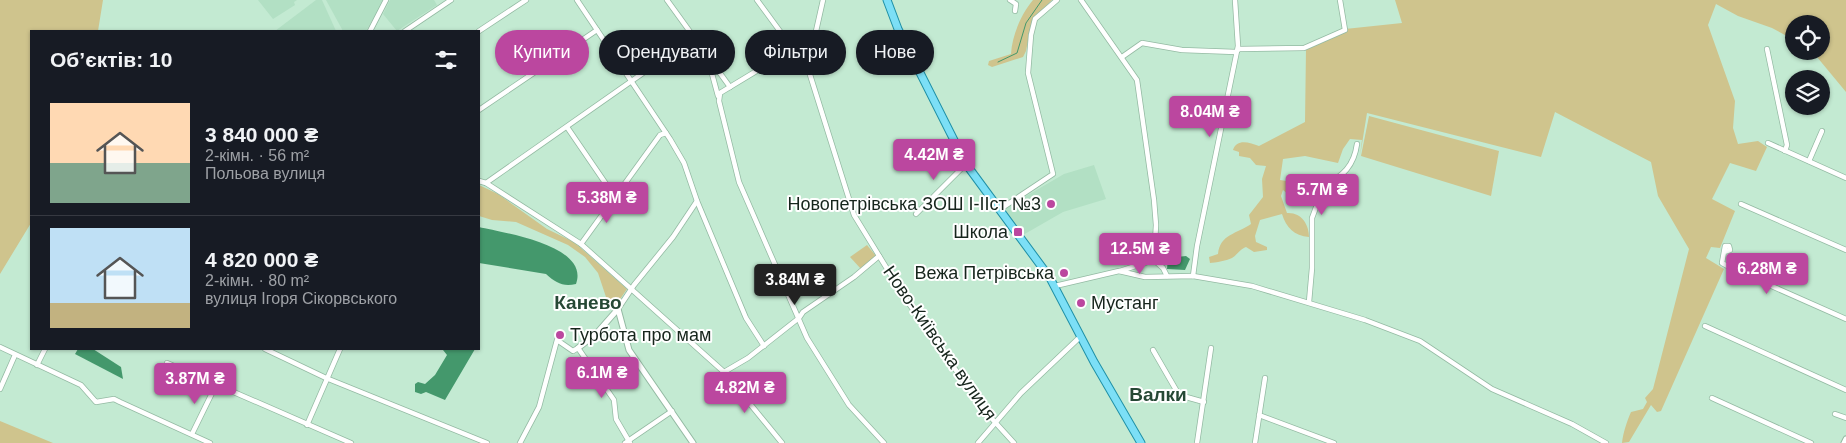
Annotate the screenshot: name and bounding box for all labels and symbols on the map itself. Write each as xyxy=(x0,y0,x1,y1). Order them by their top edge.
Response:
pin: 8.04M ₴ xyxy=(1164,96,1256,138)
pin: 4.42M ₴ xyxy=(888,138,980,181)
pin: 5.7M ₴ xyxy=(1281,174,1363,216)
pin: 5.38M ₴ xyxy=(561,182,653,224)
place label: Новопетрівська ЗОШ I-IIст №3 xyxy=(787,194,1041,214)
marker: Новопетрівська ЗОШ I-IIст №3 xyxy=(1045,198,1057,210)
place label: Школа xyxy=(953,222,1009,242)
marker: Школа xyxy=(1012,226,1024,238)
pin: 12.5M ₴ xyxy=(1094,232,1186,275)
pin: 6.28M ₴ xyxy=(1721,252,1813,295)
street label: Ново-Київська вулиця xyxy=(879,262,1001,424)
place label: Вежа Петрівська xyxy=(915,263,1055,283)
pin: 3.84M ₴ xyxy=(749,264,841,306)
marker: Вежа Петрівська xyxy=(1058,267,1070,279)
district label: Канево xyxy=(554,292,622,313)
place label: Мустанг xyxy=(1091,293,1159,313)
marker: Мустанг xyxy=(1075,297,1087,309)
place label: Турбота про мам xyxy=(570,325,711,345)
marker: Турбота про мам xyxy=(554,329,566,341)
pin: 6.1M ₴ xyxy=(561,356,643,399)
pin: 3.87M ₴ xyxy=(149,362,241,405)
pin: 4.82M ₴ xyxy=(699,372,791,414)
district label: Валки xyxy=(1129,384,1187,405)

